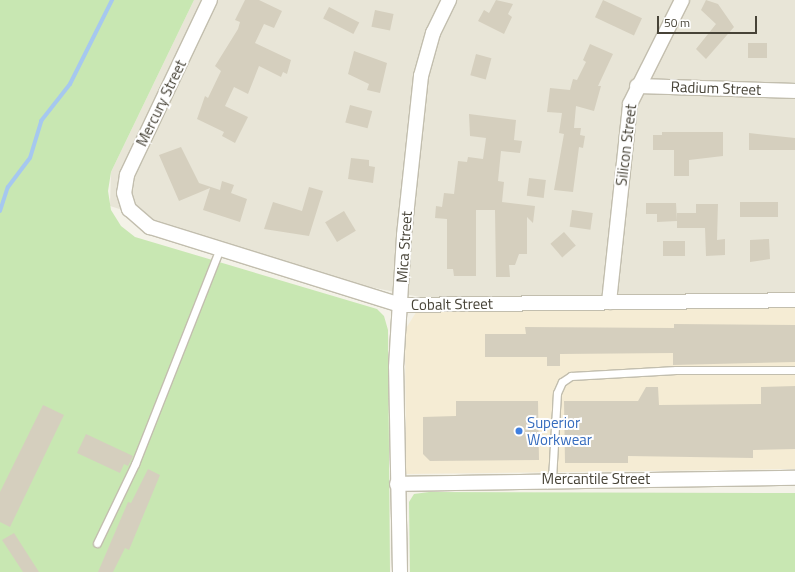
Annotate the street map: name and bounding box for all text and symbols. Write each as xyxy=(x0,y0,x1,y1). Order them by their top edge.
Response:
scale bar xyxy=(659,8,759,34)
text: 50 m xyxy=(664,13,690,32)
street label: Mercury Street xyxy=(132,57,190,149)
street label: Radium Street xyxy=(670,77,762,99)
street label: Silicon Street xyxy=(612,103,640,187)
street label: Mica Street xyxy=(393,211,415,283)
street label: Cobalt Street xyxy=(411,294,493,314)
place label: Superior Workwear xyxy=(527,413,592,448)
marker: Superior Workwear xyxy=(514,426,524,436)
street label: Mercantile Street xyxy=(542,470,650,488)

